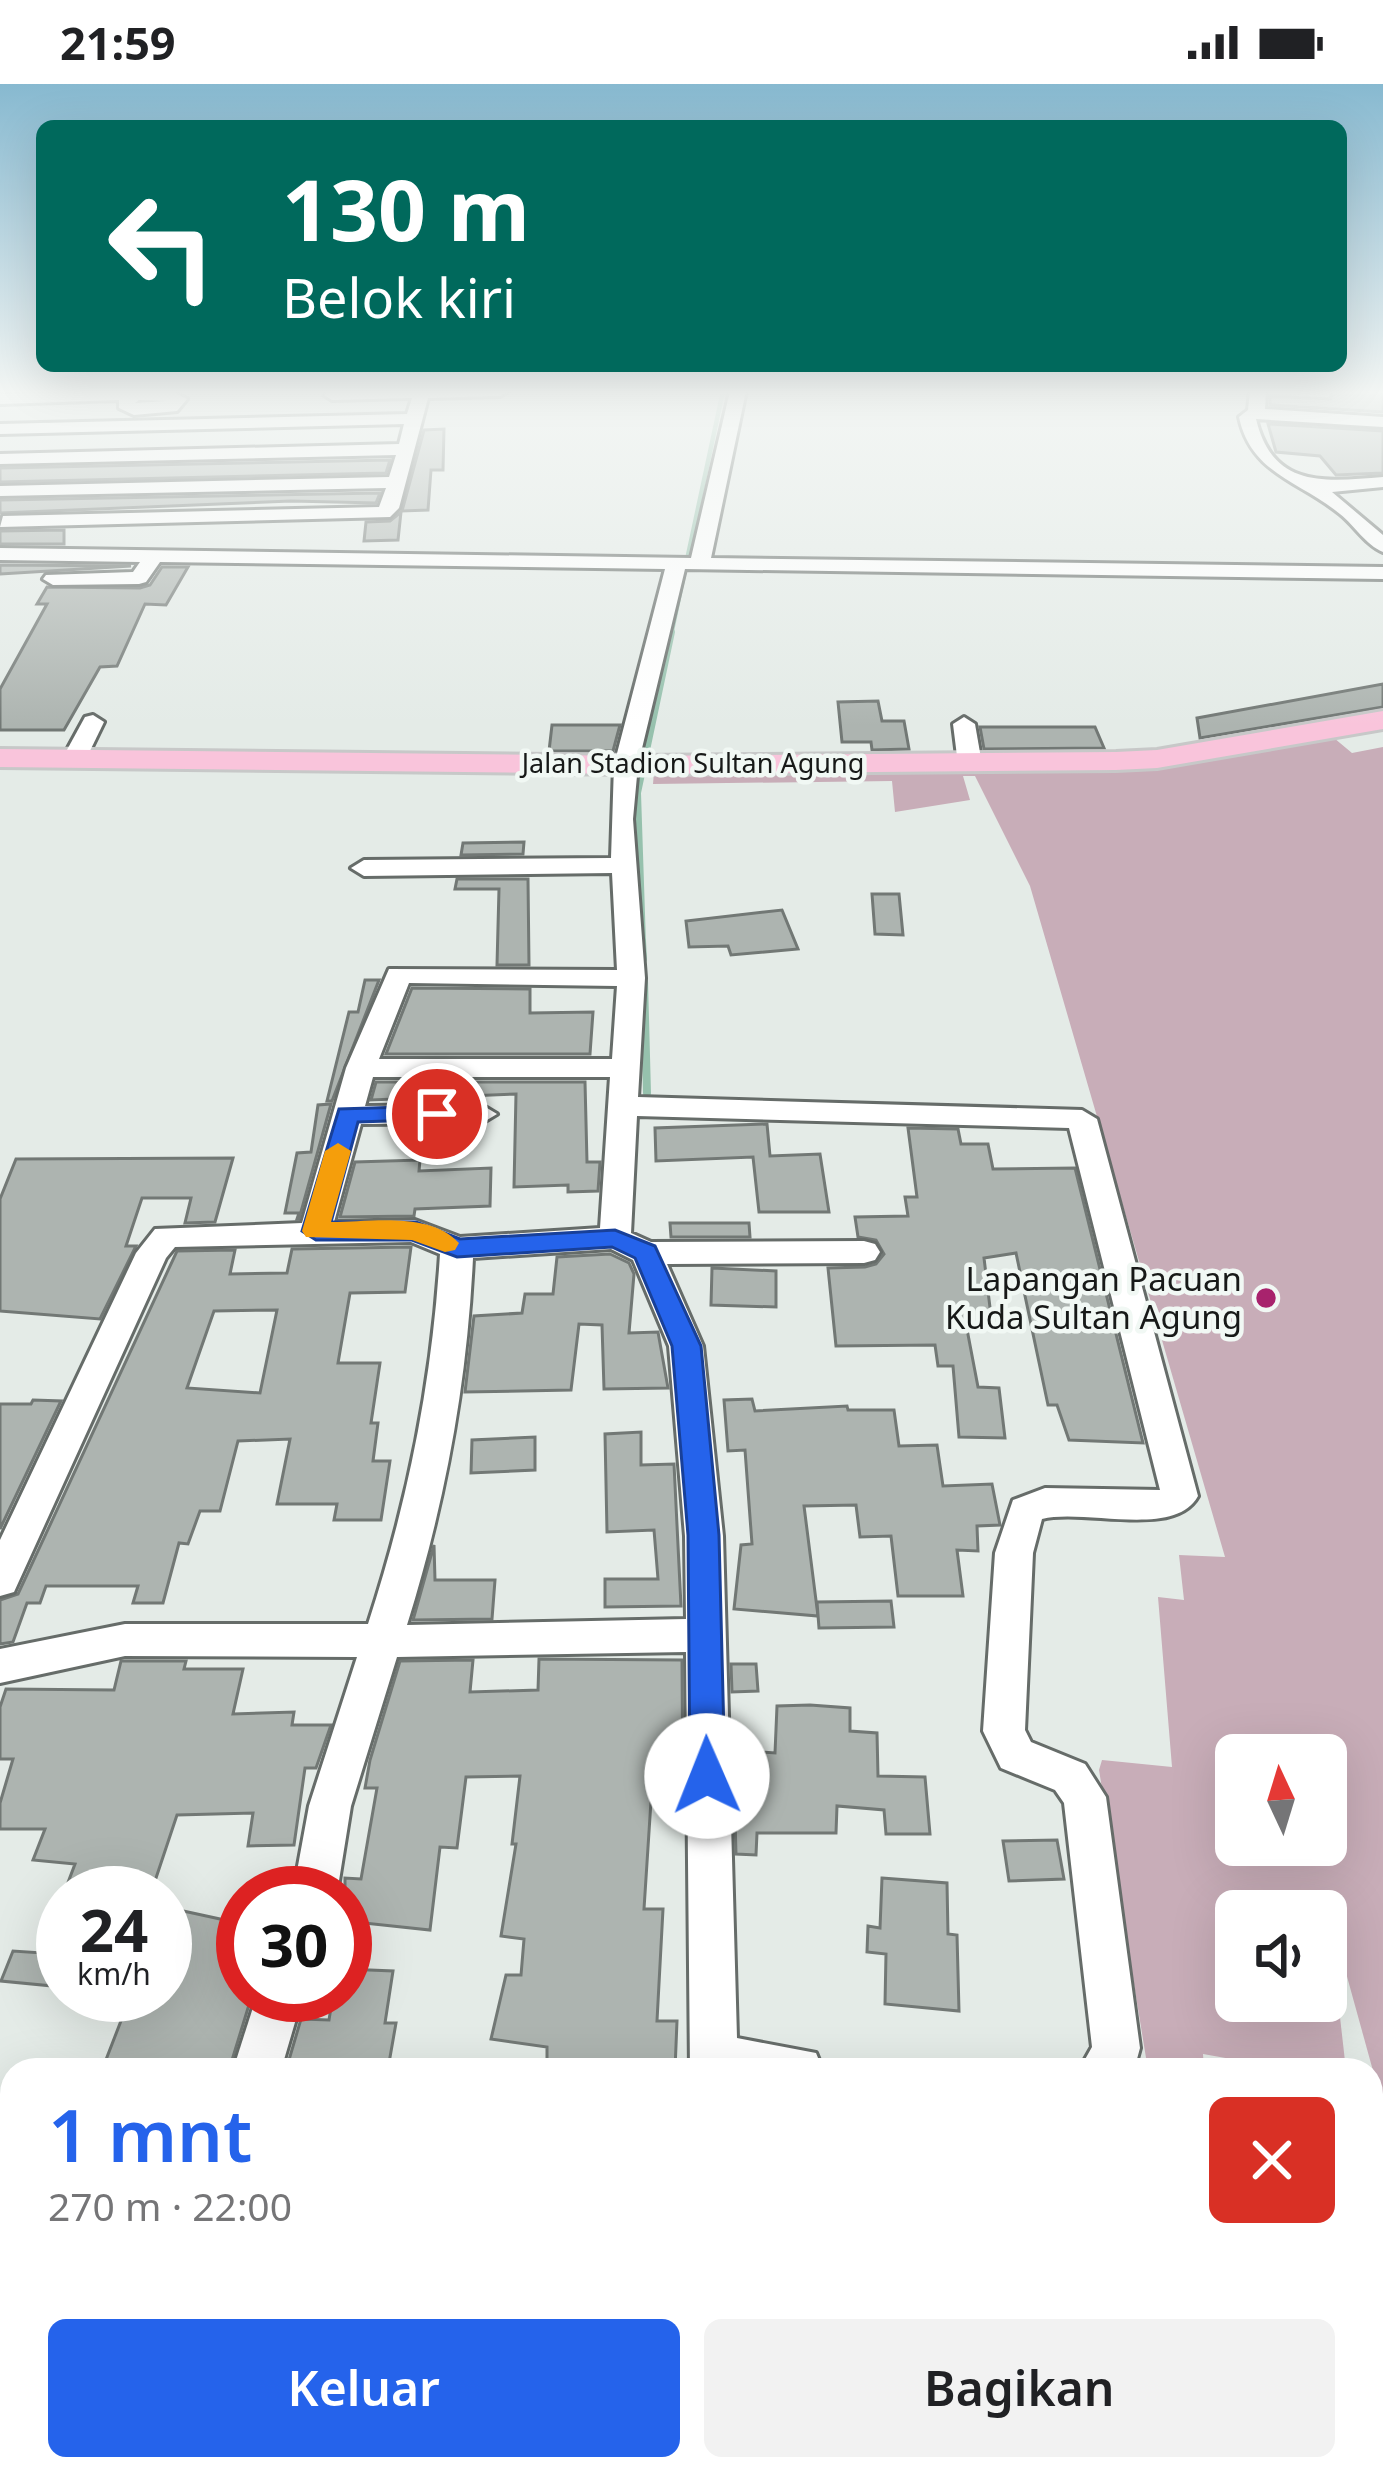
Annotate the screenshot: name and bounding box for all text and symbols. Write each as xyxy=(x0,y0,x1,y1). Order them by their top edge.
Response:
text: 21:59 xyxy=(60,12,176,73)
text: 130 m xyxy=(282,151,530,266)
icon: left xyxy=(84,168,240,324)
text: Belok kiri xyxy=(282,260,516,334)
street label: Jalan Stadion Sultan Agung xyxy=(519,744,864,781)
pin xyxy=(386,1063,488,1165)
icon: arrive xyxy=(404,1081,470,1147)
place label: Lapangan Pacuan Kuda Sultan Agung xyxy=(945,1256,1242,1339)
marker: Lapangan Pacuan Kuda Sultan Agung xyxy=(1253,1285,1279,1311)
position arrow xyxy=(644,1713,770,1839)
north arrow xyxy=(1215,1734,1347,1866)
map controls xyxy=(1215,1734,1347,2022)
speed limit sign: 30 xyxy=(216,1866,372,2022)
text: 24 xyxy=(80,1888,148,1970)
button: sound xyxy=(1215,1890,1347,2022)
text: km/h xyxy=(77,1953,151,1994)
text: 1 mnt xyxy=(48,2085,252,2183)
button: close xyxy=(1209,2097,1335,2223)
text: 270 m · 22:00 xyxy=(48,2179,292,2232)
button: Keluar xyxy=(48,2319,680,2457)
button: Bagikan xyxy=(704,2319,1335,2457)

